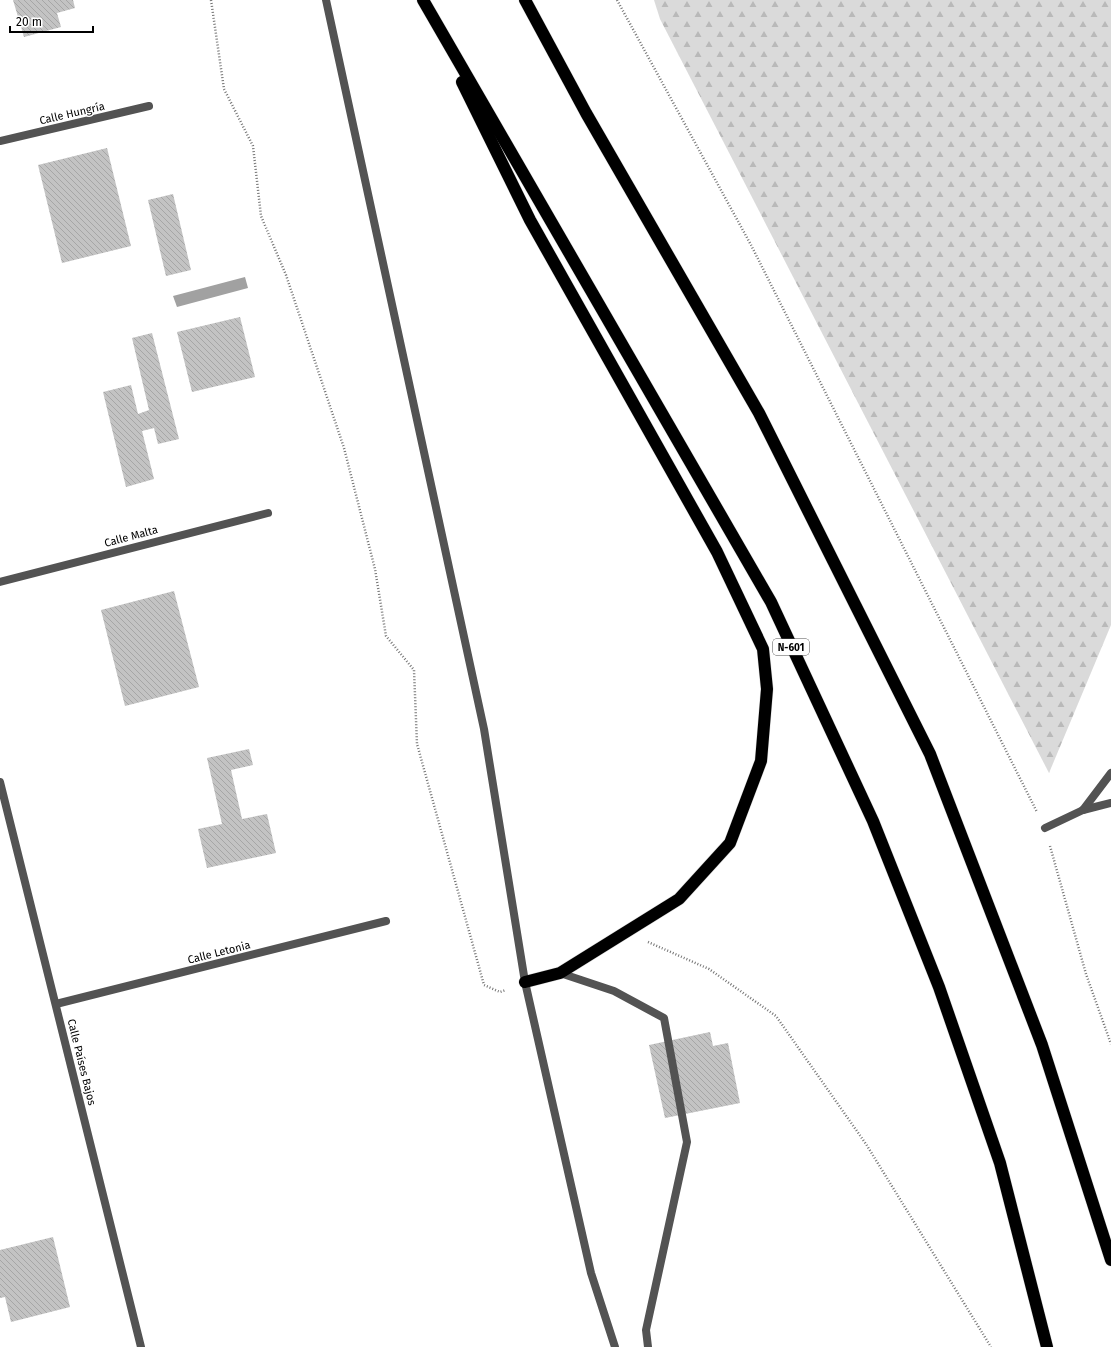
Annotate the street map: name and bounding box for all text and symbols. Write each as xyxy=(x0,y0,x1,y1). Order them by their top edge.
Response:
scale bar xyxy=(10,8,93,34)
text: 20 m xyxy=(16,15,42,29)
street label: Calle Hungría xyxy=(38,100,106,127)
street label: Calle Malta xyxy=(103,523,159,550)
road number: N-601 xyxy=(773,639,809,655)
street label: Calle Letonia xyxy=(186,938,252,967)
street label: Calle Países Bajos xyxy=(65,1018,99,1107)

